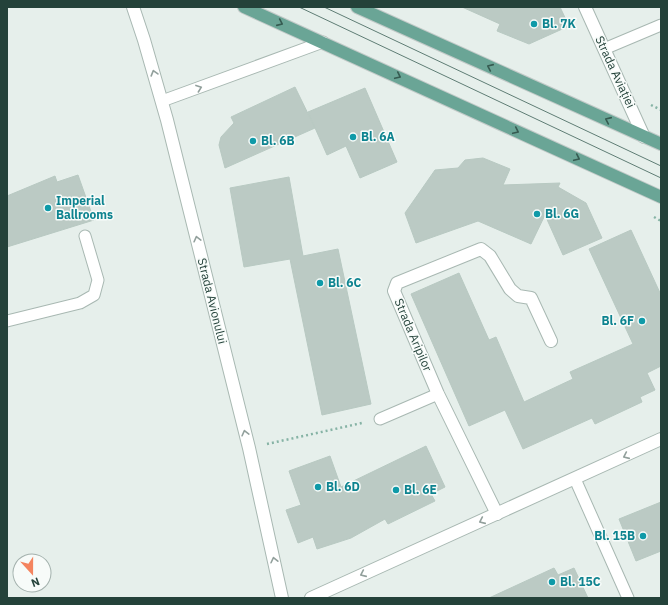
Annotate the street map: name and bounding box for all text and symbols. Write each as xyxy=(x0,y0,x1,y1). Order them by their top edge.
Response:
place label: Bl. 7K xyxy=(542,16,577,31)
one-way arrow xyxy=(275,18,283,26)
marker: Bl. 7K xyxy=(529,19,539,29)
street label: Strada Aviației xyxy=(592,33,639,110)
one-way arrow xyxy=(487,64,494,72)
one-way arrow xyxy=(150,69,159,76)
one-way arrow xyxy=(394,72,401,80)
one-way arrow xyxy=(195,84,202,92)
one-way arrow xyxy=(605,117,612,125)
one-way arrow xyxy=(512,126,520,134)
place label: Bl. 6A xyxy=(361,129,395,144)
marker: Bl. 6A xyxy=(348,132,358,142)
place label: Bl. 6B xyxy=(261,133,295,148)
marker: Bl. 6B xyxy=(248,136,258,146)
one-way arrow xyxy=(573,154,580,162)
place label: Imperial Ballrooms xyxy=(56,193,113,222)
marker: Imperial Ballrooms xyxy=(43,203,53,213)
place label: Bl. 6G xyxy=(545,206,579,221)
marker: Bl. 6G xyxy=(532,209,542,219)
one-way arrow xyxy=(193,236,202,243)
street label: Strada Avionului xyxy=(195,256,230,345)
place label: Bl. 6C xyxy=(328,275,362,290)
marker: Bl. 6C xyxy=(315,278,325,288)
street label: Strada Aripilor xyxy=(391,296,436,374)
place label: Bl. 6F xyxy=(601,313,634,328)
marker: Bl. 6F xyxy=(637,316,647,326)
one-way arrow xyxy=(242,430,250,436)
one-way arrow xyxy=(622,451,630,459)
place label: Bl. 6D xyxy=(326,479,360,494)
marker: Bl. 6D xyxy=(313,482,323,492)
place label: Bl. 6E xyxy=(404,482,437,497)
marker: Bl. 6E xyxy=(391,485,401,495)
one-way arrow xyxy=(478,516,486,524)
place label: Bl. 15B xyxy=(594,528,635,543)
marker: Bl. 15B xyxy=(638,531,648,541)
north arrow xyxy=(12,553,52,593)
one-way arrow xyxy=(270,557,278,563)
one-way arrow xyxy=(360,570,367,578)
text: N xyxy=(29,574,42,590)
place label: Bl. 15C xyxy=(560,574,601,589)
marker: Bl. 15C xyxy=(547,577,557,587)

